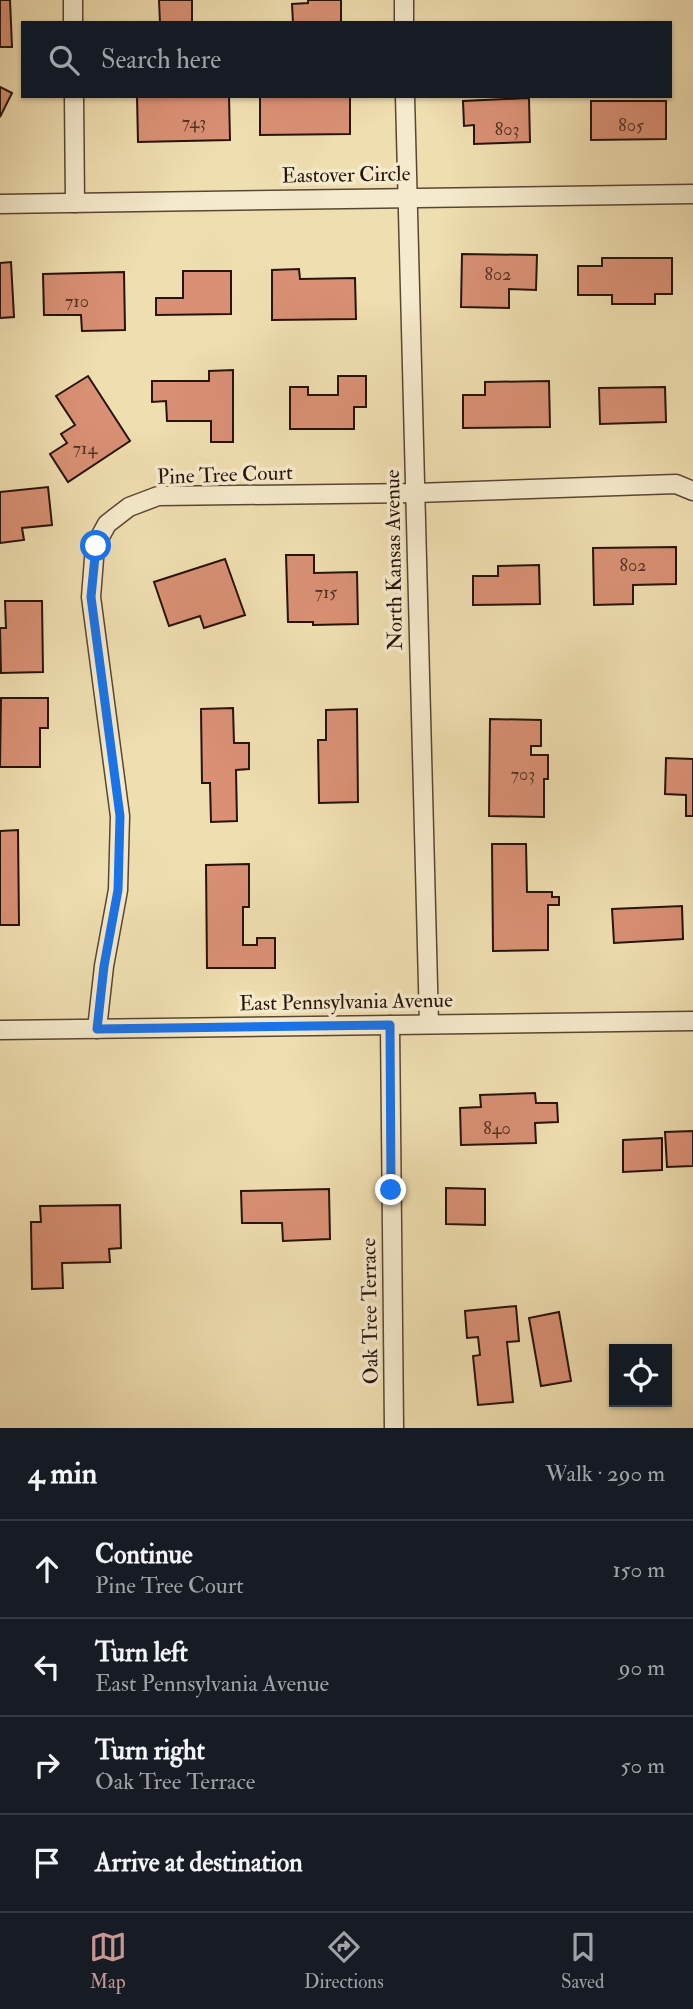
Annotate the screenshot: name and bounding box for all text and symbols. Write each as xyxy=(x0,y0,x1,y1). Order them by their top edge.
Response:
search box xyxy=(21,21,672,98)
icon: search xyxy=(45,41,83,79)
text: Search here xyxy=(101,44,221,76)
house number: 743 xyxy=(182,111,206,134)
house number: 805 xyxy=(618,114,644,137)
house number: 803 xyxy=(495,118,519,141)
street label: Eastover Circle xyxy=(281,160,411,190)
house number: 802 xyxy=(485,263,511,286)
house number: 710 xyxy=(65,290,89,313)
house number: 714 xyxy=(73,437,98,460)
street label: Pine Tree Court xyxy=(157,459,294,491)
street label: North Kansas Avenue xyxy=(379,469,409,651)
route start xyxy=(80,530,111,561)
house number: 802 xyxy=(620,554,646,577)
house number: 715 xyxy=(315,581,337,604)
house number: 703 xyxy=(511,763,535,786)
street label: East Pennsylvania Avenue xyxy=(239,987,453,1017)
house number: 840 xyxy=(483,1117,511,1140)
route end xyxy=(375,1174,406,1205)
street label: Oak Tree Terrace xyxy=(355,1237,385,1384)
map controls xyxy=(609,1344,672,1407)
button: locate xyxy=(609,1344,672,1407)
text: 4 min xyxy=(28,1455,97,1492)
text: Walk · 290 m xyxy=(545,1459,665,1488)
text: Continue xyxy=(95,1539,193,1571)
icon: ahead xyxy=(28,1550,66,1588)
text: 150 m xyxy=(612,1555,665,1584)
text: Pine Tree Court xyxy=(95,1571,244,1600)
text: Turn left xyxy=(95,1637,188,1669)
icon: left xyxy=(28,1648,66,1686)
text: 90 m xyxy=(619,1653,665,1682)
text: East Pennsylvania Avenue xyxy=(95,1669,329,1698)
text: Turn right xyxy=(95,1735,205,1767)
icon: right xyxy=(28,1746,66,1784)
text: 50 m xyxy=(621,1751,665,1780)
text: Oak Tree Terrace xyxy=(95,1767,255,1796)
icon: arrive xyxy=(28,1844,66,1882)
text: Arrive at destination xyxy=(95,1847,303,1879)
tab: Map xyxy=(89,1928,127,1994)
tab: Directions xyxy=(304,1928,384,1994)
tab: Saved xyxy=(561,1928,604,1994)

